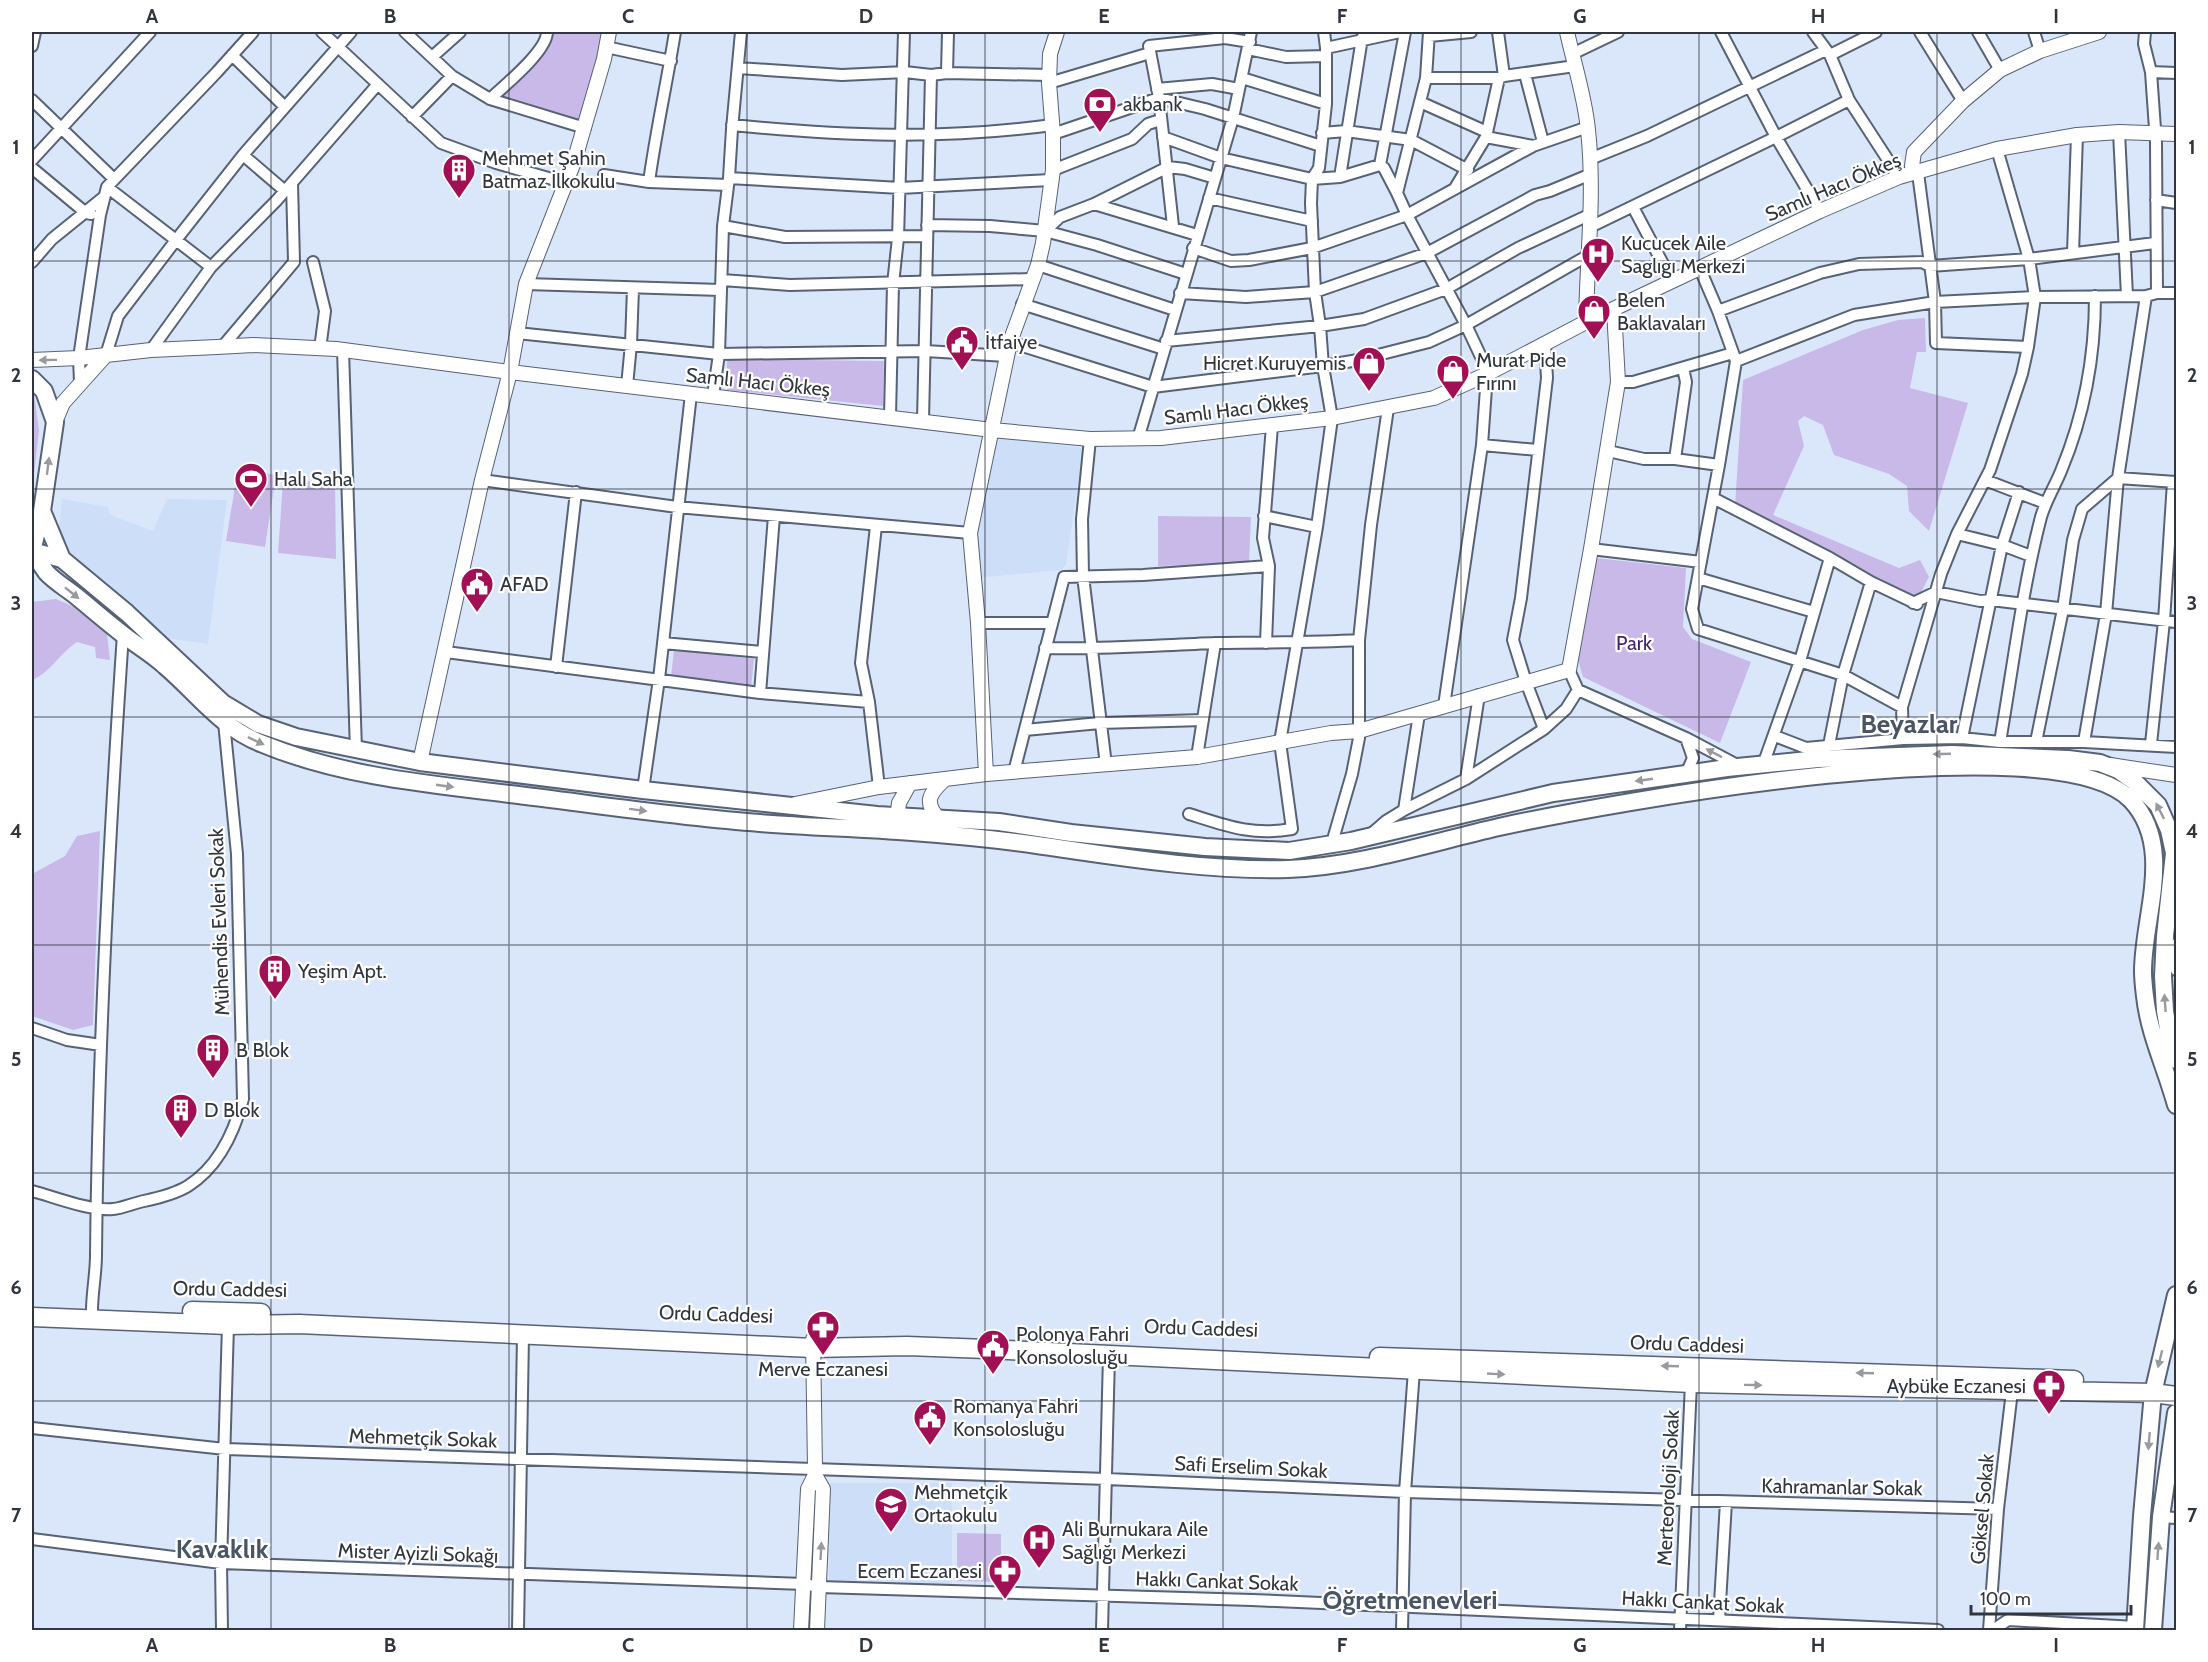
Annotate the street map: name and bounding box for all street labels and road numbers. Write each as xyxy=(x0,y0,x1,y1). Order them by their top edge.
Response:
street label: Samlı Hacı Ökkeş xyxy=(1762,148,1904,226)
street label: Samlı Hacı Ökkeş xyxy=(685,362,831,402)
street label: Samlı Hacı Ökkeş xyxy=(1163,388,1309,430)
street label: Mühendis Evleri Sokak xyxy=(204,828,234,1016)
street label: Ordu Caddesi xyxy=(173,1276,287,1302)
street label: Ordu Caddesi xyxy=(658,1300,774,1328)
street label: Ordu Caddesi xyxy=(1143,1314,1259,1342)
street label: Ordu Caddesi xyxy=(1629,1330,1745,1358)
street label: Merteoroloji Sokak xyxy=(1652,1409,1684,1567)
street label: Mehmetçik Sokak xyxy=(348,1423,498,1453)
street label: Safi Erselim Sokak xyxy=(1174,1451,1328,1483)
street label: Göksel Sokak xyxy=(1965,1453,1999,1565)
street label: Kahramanlar Sokak xyxy=(1761,1474,1923,1500)
street label: Mister Ayizli Sokağı xyxy=(337,1538,499,1568)
street label: Hakkı Cankat Sokak xyxy=(1135,1566,1299,1596)
street label: Hakkı Cankat Sokak xyxy=(1621,1586,1785,1618)

